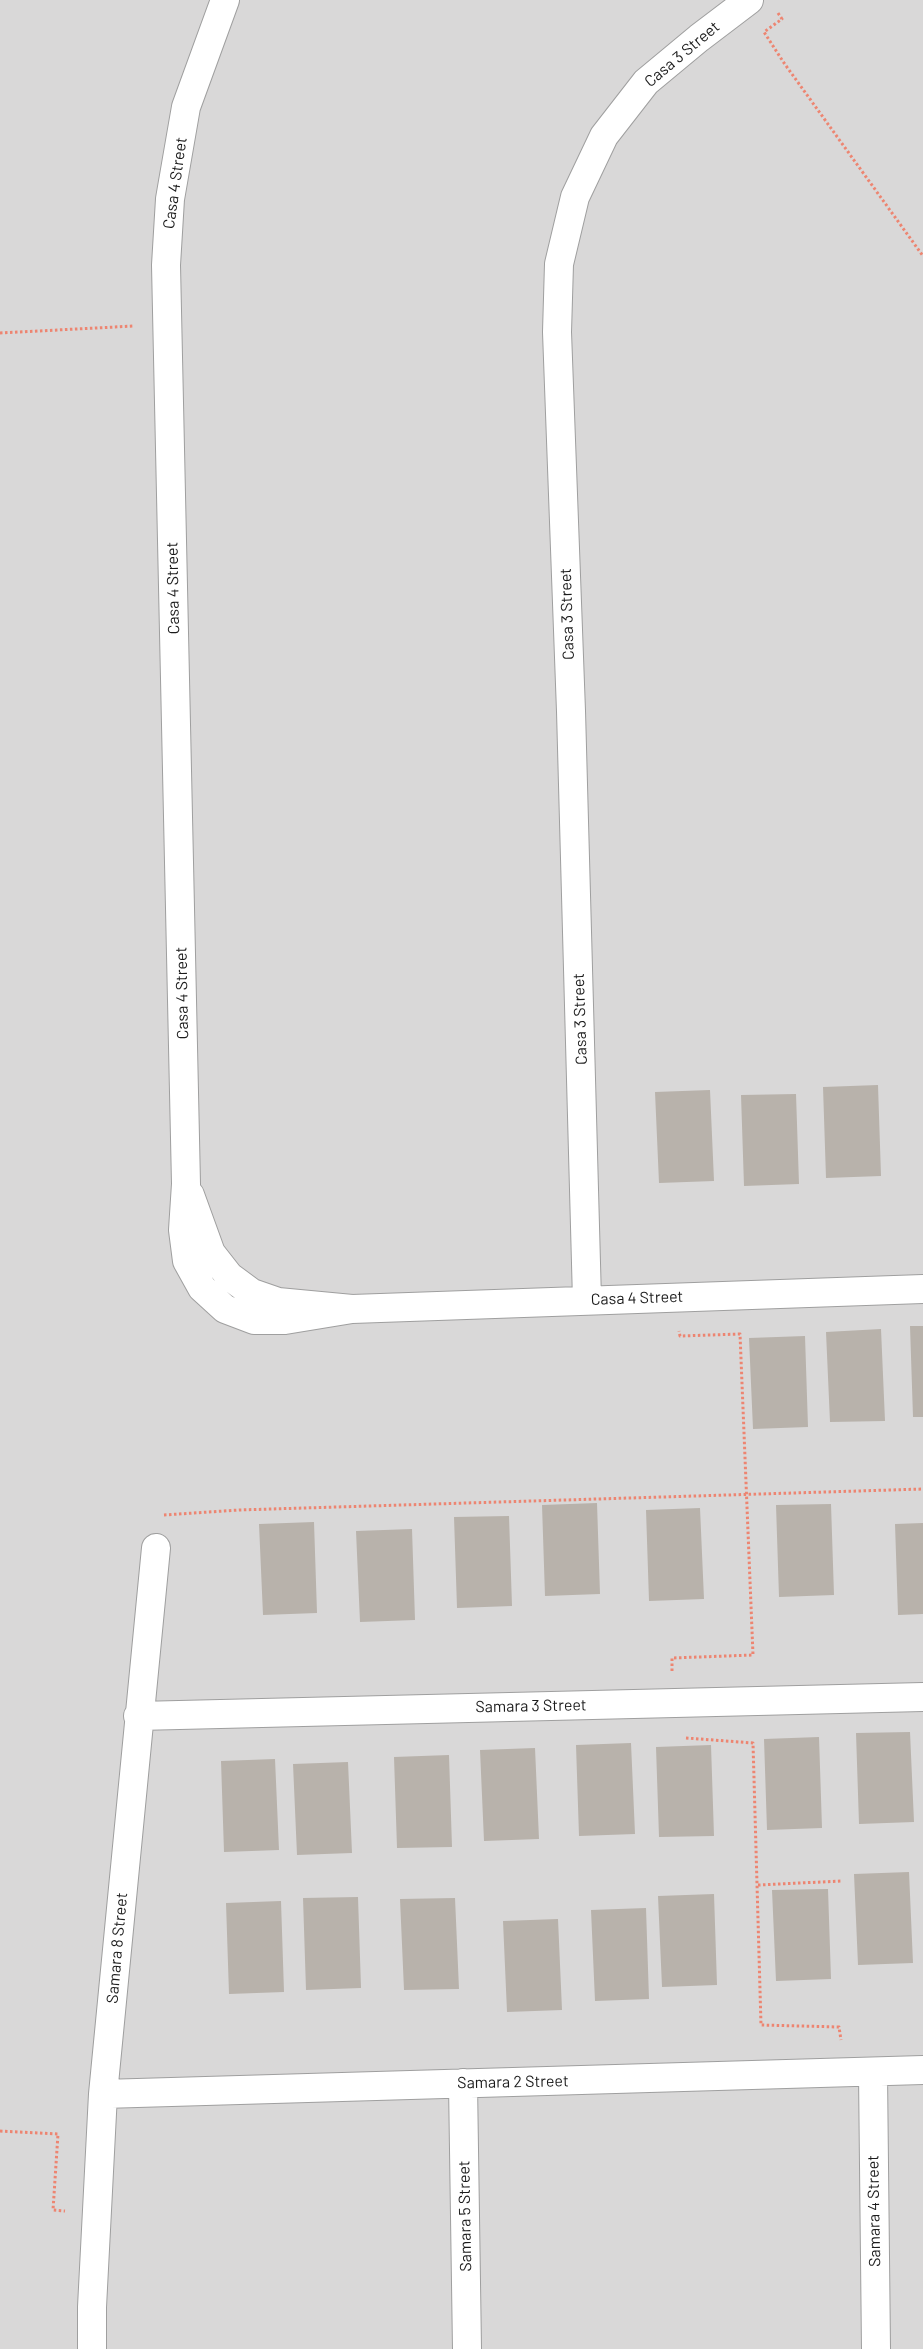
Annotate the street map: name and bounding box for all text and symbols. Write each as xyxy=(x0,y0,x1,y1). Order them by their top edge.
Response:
street label: Casa 3 Street xyxy=(641,17,723,91)
street label: Casa 4 Street xyxy=(159,136,191,230)
street label: Casa 4 Street xyxy=(163,542,183,634)
street label: Casa 3 Street xyxy=(556,568,578,660)
street label: Casa 4 Street xyxy=(172,947,192,1039)
street label: Casa 3 Street xyxy=(569,973,591,1065)
street label: Casa 4 Street xyxy=(590,1287,684,1309)
street label: Samara 3 Street xyxy=(475,1695,587,1717)
street label: Samara 8 Street xyxy=(103,1892,131,2004)
street label: Samara 2 Street xyxy=(457,2071,569,2093)
street label: Samara 4 Street xyxy=(863,2155,885,2267)
street label: Samara 5 Street xyxy=(454,2160,476,2272)

